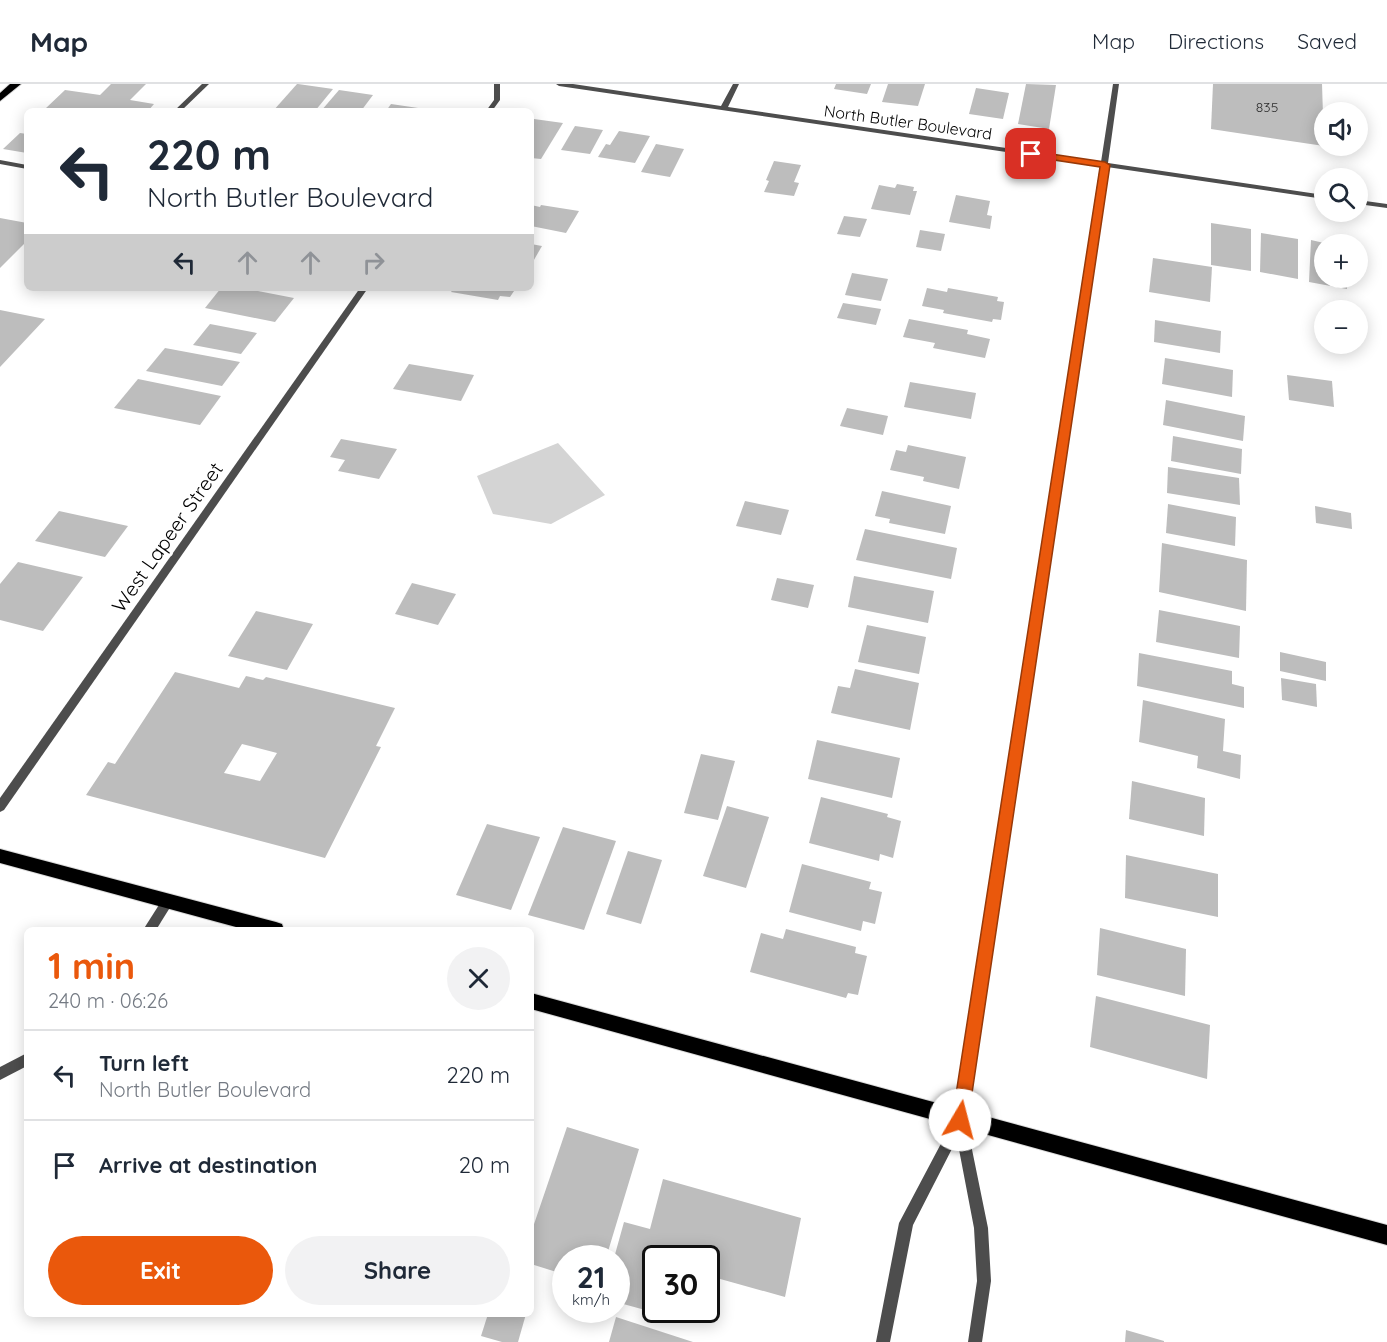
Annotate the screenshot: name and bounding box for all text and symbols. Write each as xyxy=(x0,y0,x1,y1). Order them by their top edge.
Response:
text: Map xyxy=(30,24,88,59)
text: Map xyxy=(1092,28,1135,54)
text: Directions xyxy=(1168,28,1264,54)
text: Saved xyxy=(1297,28,1357,54)
house number: 835 xyxy=(1256,98,1278,116)
street label: North Butler Boulevard xyxy=(823,100,993,144)
map controls xyxy=(1314,102,1368,354)
button: sound xyxy=(1314,102,1368,156)
text: 220 m xyxy=(147,128,271,181)
pin xyxy=(1005,128,1056,179)
icon: left xyxy=(48,132,126,210)
icon: arrive xyxy=(1014,137,1047,170)
button: search xyxy=(1314,168,1368,222)
text: North Butler Boulevard xyxy=(147,180,433,214)
button: + xyxy=(1314,234,1368,288)
icon: left xyxy=(168,246,201,279)
icon: ahead xyxy=(231,246,264,279)
icon: ahead xyxy=(294,246,327,279)
icon: right xyxy=(357,246,390,279)
button: − xyxy=(1314,300,1368,354)
street label: West Lapeer Street xyxy=(106,457,228,617)
text: 1 min xyxy=(48,943,135,988)
button: close xyxy=(447,947,510,1010)
text: 240 m · 06:26 xyxy=(48,988,168,1013)
text: Turn left xyxy=(99,1049,189,1077)
icon: left xyxy=(48,1059,81,1092)
text: 220 m xyxy=(446,1061,510,1089)
text: North Butler Boulevard xyxy=(99,1077,311,1102)
position arrow xyxy=(928,1088,992,1152)
icon: arrive xyxy=(48,1149,81,1182)
text: Arrive at destination xyxy=(99,1151,317,1179)
text: 20 m xyxy=(459,1151,510,1179)
button: Exit xyxy=(48,1236,273,1305)
button: Share xyxy=(285,1236,510,1305)
speed limit sign: 30 xyxy=(642,1245,720,1323)
text: 21 xyxy=(577,1258,605,1296)
text: km/h xyxy=(572,1290,610,1309)

